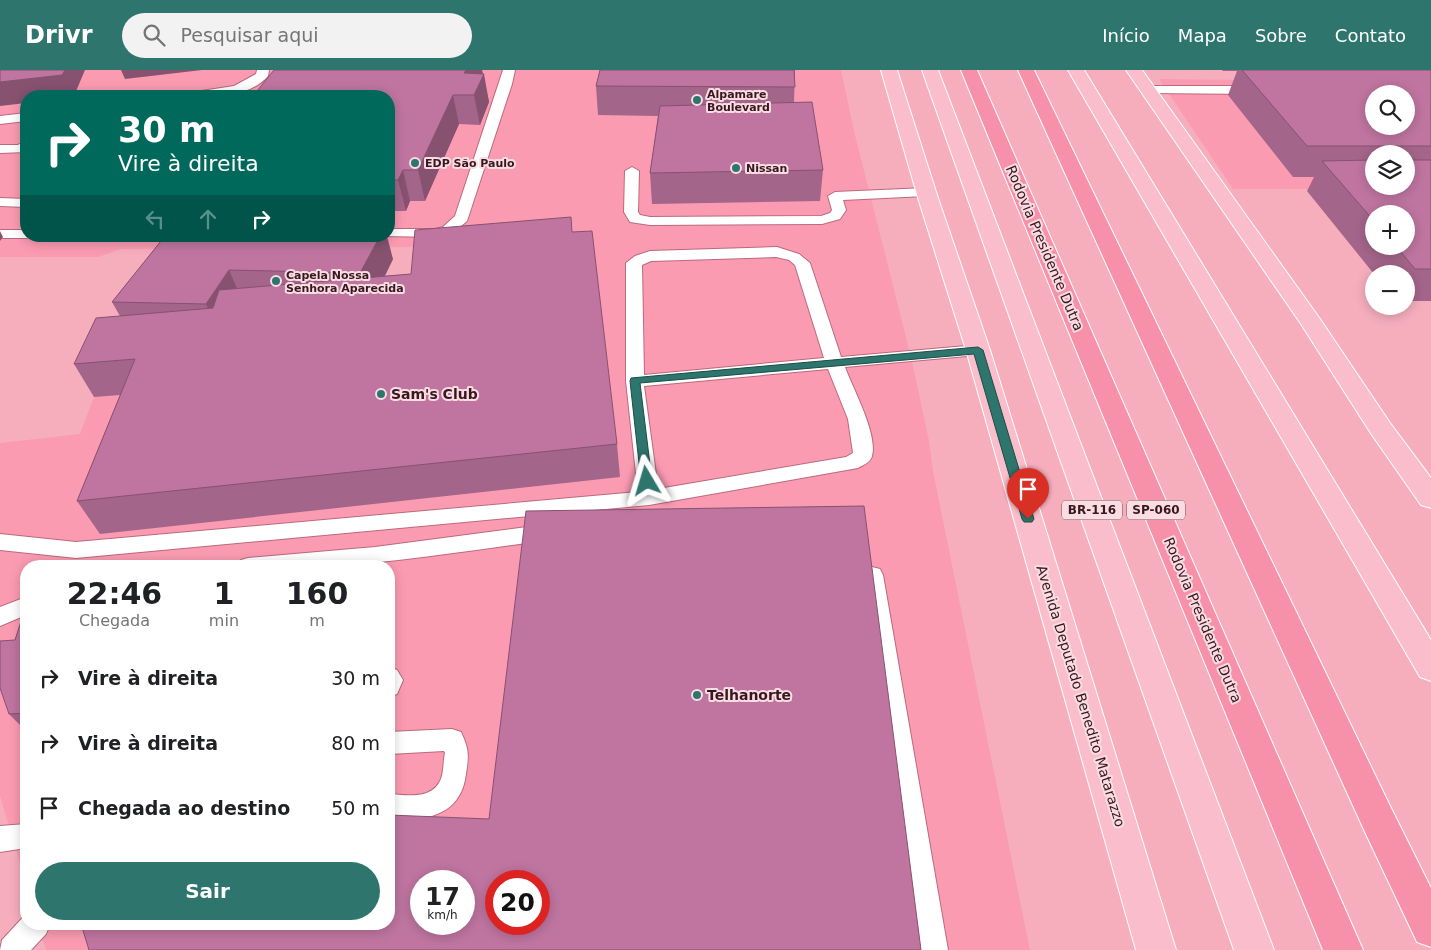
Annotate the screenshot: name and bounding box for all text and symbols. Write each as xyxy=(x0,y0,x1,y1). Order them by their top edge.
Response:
search box xyxy=(122,13,472,58)
text: Drivr xyxy=(25,21,92,49)
icon: search xyxy=(140,21,168,49)
text: Pesquisar aqui xyxy=(180,24,319,46)
text: Início xyxy=(1102,25,1150,46)
text: Mapa xyxy=(1178,25,1227,46)
text: Sobre xyxy=(1255,25,1307,46)
text: Contato xyxy=(1335,25,1406,46)
map controls xyxy=(1365,85,1415,315)
button: search xyxy=(1365,85,1415,135)
place label: Alpamare Boulevard xyxy=(707,88,770,114)
marker: Alpamare Boulevard xyxy=(691,94,703,106)
icon: right xyxy=(35,110,100,175)
text: 30 m xyxy=(118,110,215,150)
button: layers xyxy=(1365,145,1415,195)
text: Vire à direita xyxy=(118,151,259,176)
marker: EDP São Paulo xyxy=(409,157,421,169)
place label: EDP São Paulo xyxy=(425,157,515,170)
marker: Nissan xyxy=(730,162,742,174)
place label: Nissan xyxy=(746,162,787,175)
street label: Rodovia Presidente Dutra xyxy=(1003,163,1087,333)
icon: left xyxy=(141,205,169,233)
icon: ahead xyxy=(194,205,222,233)
icon: right xyxy=(247,205,275,233)
button: + xyxy=(1365,205,1415,255)
button: − xyxy=(1365,265,1415,315)
place label: Capela Nossa Senhora Aparecida xyxy=(286,269,404,295)
marker: Capela Nossa Senhora Aparecida xyxy=(270,275,282,287)
place label: Sam's Club xyxy=(391,386,478,402)
marker: Sam's Club xyxy=(375,388,387,400)
position arrow xyxy=(620,454,672,506)
pin xyxy=(1007,468,1049,519)
icon: arrive xyxy=(1014,475,1042,503)
road number: BR-116 xyxy=(1062,500,1122,520)
road number: SP-060 xyxy=(1127,500,1185,520)
street label: Rodovia Presidente Dutra xyxy=(1161,535,1245,705)
street label: Avenida Deputado Benedito Matarazzo xyxy=(1033,563,1129,829)
text: 22:46 xyxy=(67,576,162,611)
text: 1 xyxy=(213,576,234,611)
text: 160 xyxy=(286,576,348,611)
text: Chegada xyxy=(79,611,150,630)
text: min xyxy=(209,611,239,630)
text: m xyxy=(309,611,325,630)
icon: right xyxy=(35,664,63,692)
text: Vire à direita xyxy=(78,667,218,689)
text: 30 m xyxy=(331,667,380,689)
place label: Telhanorte xyxy=(707,687,791,703)
marker: Telhanorte xyxy=(691,689,703,701)
icon: right xyxy=(35,729,63,757)
text: Vire à direita xyxy=(78,732,218,754)
text: 80 m xyxy=(331,732,380,754)
icon: arrive xyxy=(35,794,63,822)
text: Chegada ao destino xyxy=(78,797,290,819)
text: 50 m xyxy=(331,797,380,819)
button: Sair xyxy=(35,862,380,920)
speed limit sign: 20 xyxy=(485,870,550,935)
text: 17 xyxy=(425,882,460,911)
text: km/h xyxy=(427,908,458,922)

